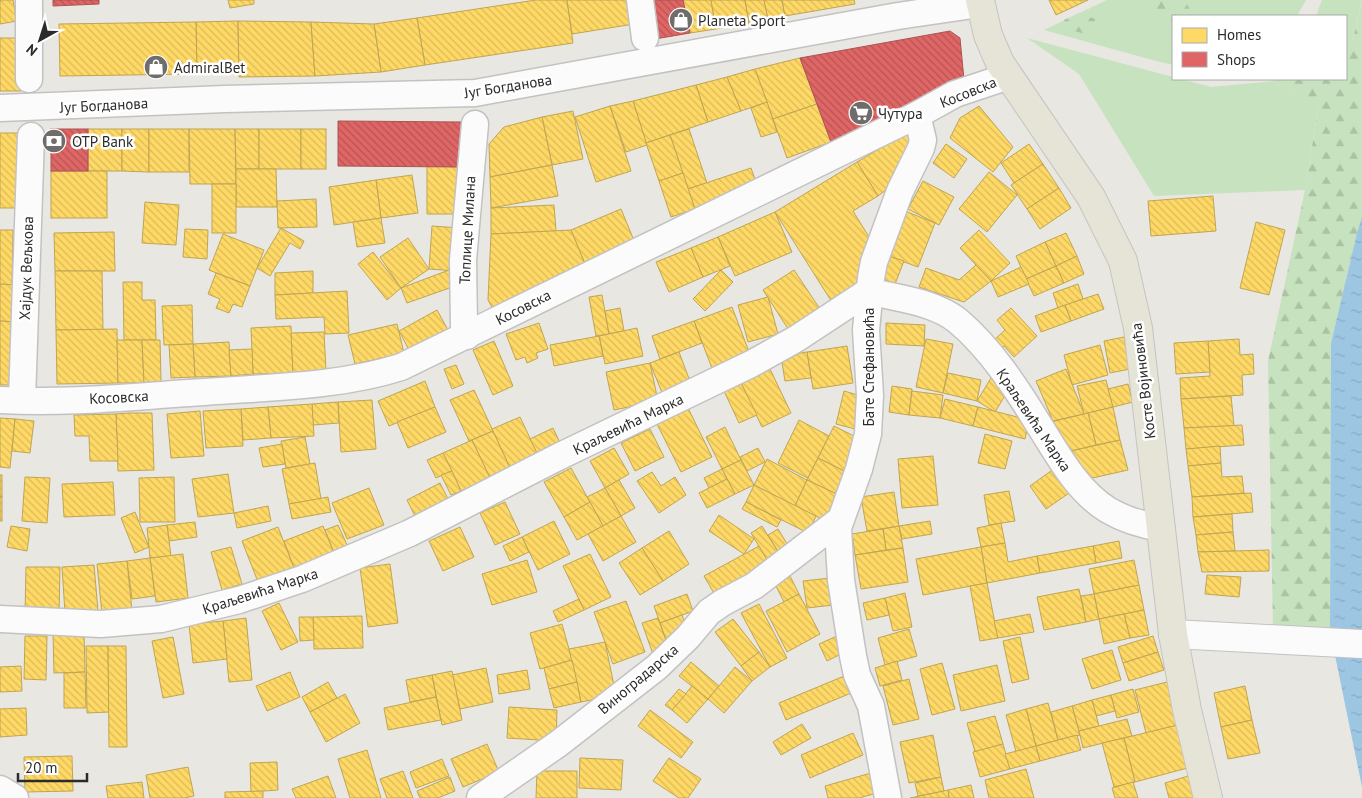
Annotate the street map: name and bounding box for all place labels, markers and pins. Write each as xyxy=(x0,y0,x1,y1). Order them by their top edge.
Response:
shop icon: Planeta Sport xyxy=(668,7,694,33)
place label: Planeta Sport xyxy=(698,11,785,30)
shop icon: AdmiralBet xyxy=(143,54,169,80)
place label: AdmiralBet xyxy=(174,58,245,77)
supermarket icon: Чутура xyxy=(848,100,874,126)
place label: Чутура xyxy=(878,104,923,123)
bank icon: OTP Bank xyxy=(41,128,67,154)
place label: OTP Bank xyxy=(72,132,134,151)

